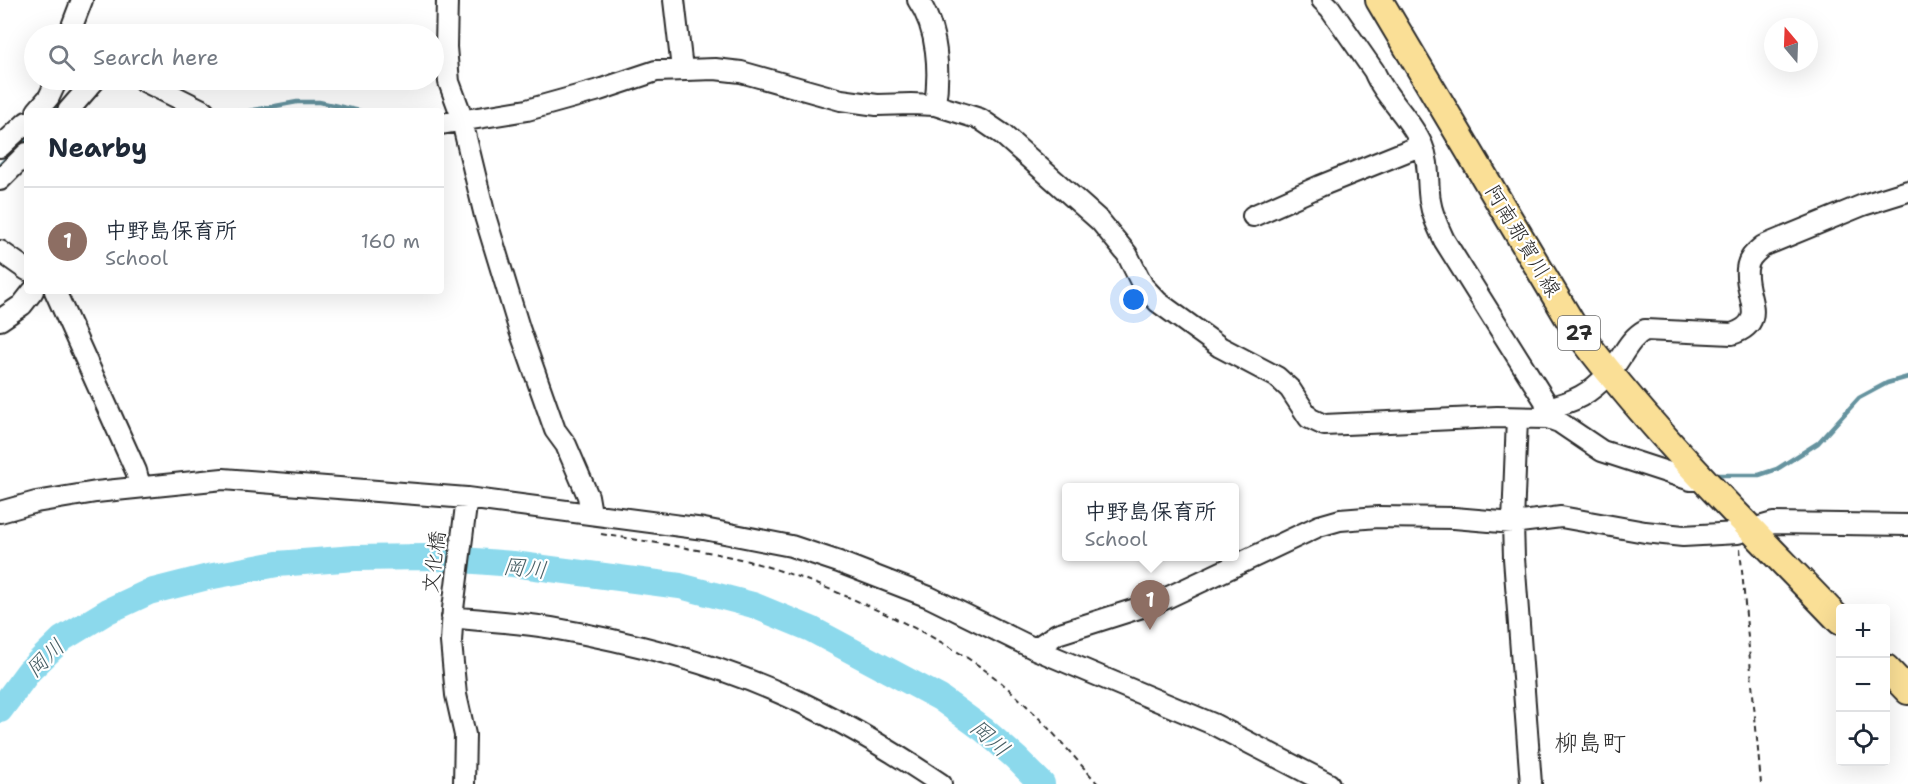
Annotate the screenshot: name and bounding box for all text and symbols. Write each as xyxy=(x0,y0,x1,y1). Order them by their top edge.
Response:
north arrow xyxy=(1764,18,1818,72)
search box xyxy=(24,24,444,90)
icon: search xyxy=(45,41,78,74)
text: Search here xyxy=(93,43,219,72)
text: Nearby xyxy=(48,130,147,165)
street label: 阿南那賀川線 xyxy=(1479,180,1567,302)
text: 中野島保育所 xyxy=(105,216,237,245)
text: 1 xyxy=(63,228,72,254)
text: 160 m xyxy=(361,228,420,254)
text: School xyxy=(105,245,168,271)
your location xyxy=(1119,285,1148,314)
road number: 27 xyxy=(1558,316,1600,350)
popup xyxy=(1062,483,1239,561)
text: 中野島保育所 xyxy=(1084,497,1217,526)
text: School xyxy=(1084,526,1147,552)
street label: 文化橋 xyxy=(416,529,452,595)
water label: 岡川 xyxy=(502,551,548,585)
pin: 1 xyxy=(1130,580,1170,630)
map controls xyxy=(1836,604,1890,766)
button: + xyxy=(1836,604,1890,658)
water label: 岡川 xyxy=(19,632,71,684)
button: − xyxy=(1836,658,1890,712)
button: locate xyxy=(1836,712,1890,766)
water label: 岡川 xyxy=(964,713,1016,763)
district label: 柳島町 xyxy=(1554,727,1626,759)

